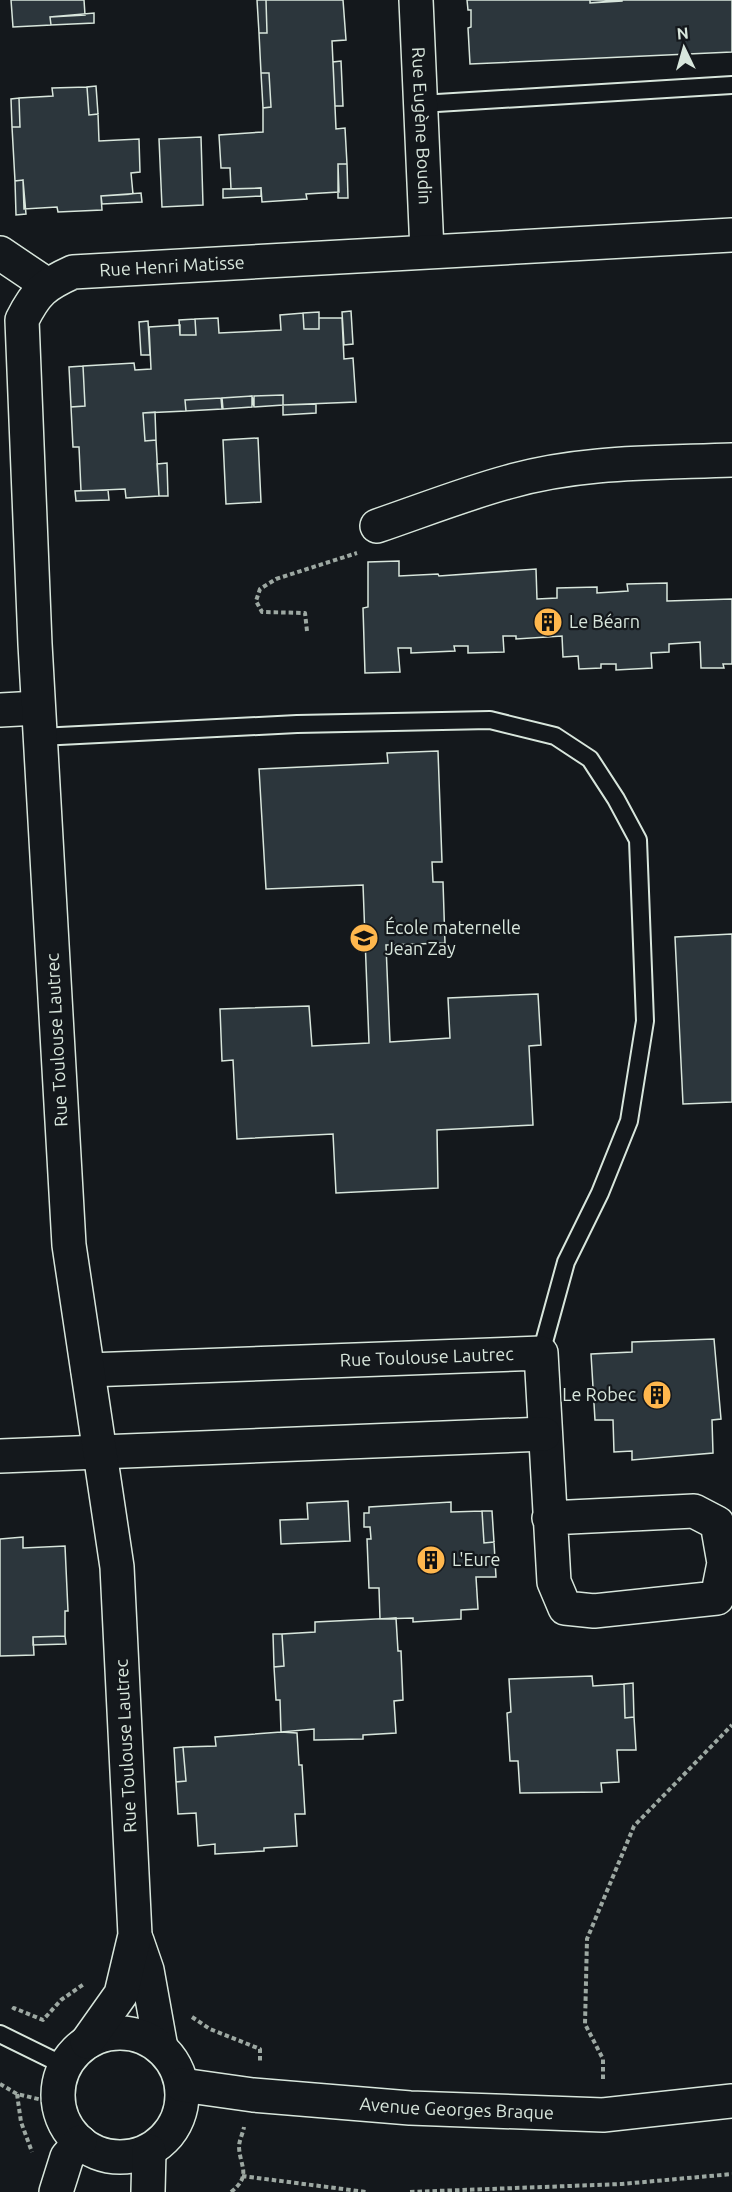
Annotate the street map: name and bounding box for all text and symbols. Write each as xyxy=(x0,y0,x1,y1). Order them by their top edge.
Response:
north arrow xyxy=(654,18,714,78)
text: N xyxy=(676,24,689,43)
street label: Rue Eugène Boudin xyxy=(409,47,436,205)
street label: Rue Henri Matisse xyxy=(99,251,245,280)
building icon: Le Béarn xyxy=(532,606,564,638)
place label: Le Béarn xyxy=(569,611,640,631)
place label: École maternelle Jean Zay xyxy=(385,916,521,958)
school or university icon: École maternelle Jean Zay xyxy=(348,922,380,954)
street label: Rue Toulouse Lautrec xyxy=(41,953,71,1127)
street label: Rue Toulouse Lautrec xyxy=(339,1343,514,1370)
building icon: Le Robec xyxy=(641,1379,673,1411)
place label: Le Robec xyxy=(562,1384,636,1404)
building icon: L'Eure xyxy=(415,1544,447,1576)
place label: L'Eure xyxy=(452,1549,501,1569)
street label: Rue Toulouse Lautrec xyxy=(110,1659,140,1833)
street label: Avenue Georges Braque xyxy=(359,2093,554,2122)

